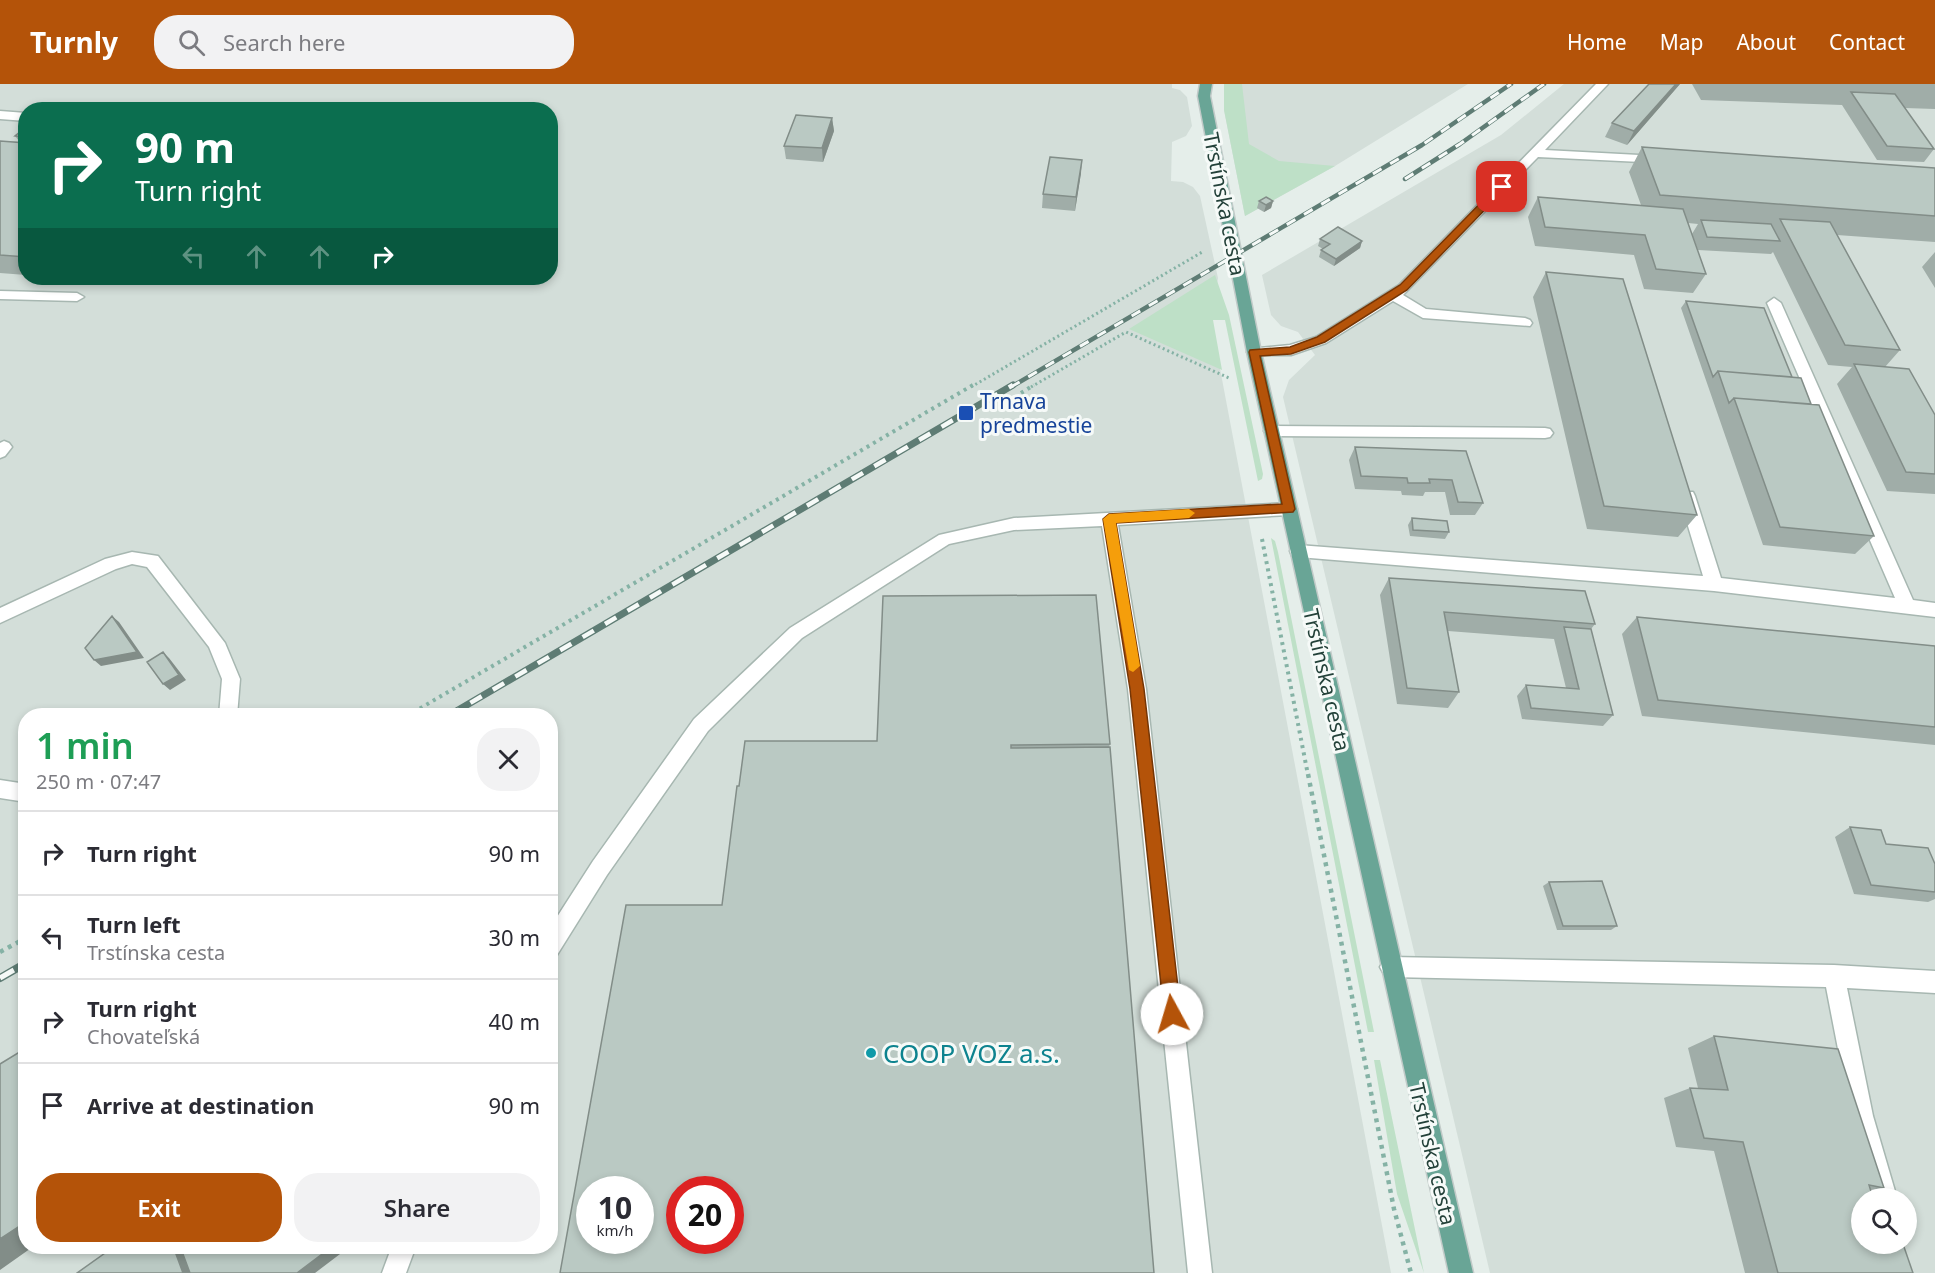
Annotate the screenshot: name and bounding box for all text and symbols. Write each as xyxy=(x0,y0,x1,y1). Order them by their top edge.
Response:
search box xyxy=(154,15,574,69)
text: Turnly xyxy=(30,23,118,61)
icon: search xyxy=(175,26,208,59)
text: Search here xyxy=(223,27,345,57)
text: Home xyxy=(1567,28,1627,56)
text: Map xyxy=(1660,28,1703,56)
text: About xyxy=(1736,28,1796,56)
text: Contact xyxy=(1829,28,1905,56)
text: 90 m xyxy=(135,118,235,175)
icon: right xyxy=(36,126,114,204)
street label: Trstínska cesta xyxy=(1197,130,1253,278)
pin xyxy=(1476,161,1527,212)
icon: arrive xyxy=(1485,170,1518,203)
text: Turn right xyxy=(135,172,261,209)
icon: left xyxy=(177,240,210,273)
icon: ahead xyxy=(240,240,273,273)
icon: ahead xyxy=(303,240,336,273)
icon: right xyxy=(366,240,399,273)
place label: Trnava predmestie xyxy=(980,387,1092,439)
marker: Trnava predmestie xyxy=(957,404,975,422)
street label: Trstínska cesta xyxy=(1297,606,1357,754)
text: 1 min xyxy=(36,721,134,770)
button: close xyxy=(477,728,540,791)
text: 250 m · 07:47 xyxy=(36,768,161,795)
icon: right xyxy=(36,837,69,870)
text: Turn right xyxy=(87,838,197,868)
text: 90 m xyxy=(489,838,540,868)
text: Turn left xyxy=(87,909,181,939)
icon: left xyxy=(36,921,69,954)
text: 30 m xyxy=(489,922,540,952)
text: Trstínska cesta xyxy=(87,939,225,966)
position arrow xyxy=(1140,982,1204,1046)
text: Turn right xyxy=(87,993,197,1023)
icon: right xyxy=(36,1005,69,1038)
text: 40 m xyxy=(489,1006,540,1036)
text: Chovateľská xyxy=(87,1023,200,1050)
place label: COOP VOZ a.s. xyxy=(883,1035,1060,1071)
marker: COOP VOZ a.s. xyxy=(864,1046,878,1060)
street label: Trstínska cesta xyxy=(1403,1080,1463,1228)
icon: arrive xyxy=(36,1089,69,1122)
text: Arrive at destination xyxy=(87,1090,314,1120)
text: 90 m xyxy=(489,1090,540,1120)
button: Exit xyxy=(36,1173,282,1242)
button: Share xyxy=(294,1173,540,1242)
speed limit sign: 20 xyxy=(666,1176,744,1254)
text: 10 xyxy=(598,1187,632,1228)
map controls xyxy=(1851,1188,1917,1254)
button: search xyxy=(1851,1188,1917,1254)
text: km/h xyxy=(597,1220,633,1240)

